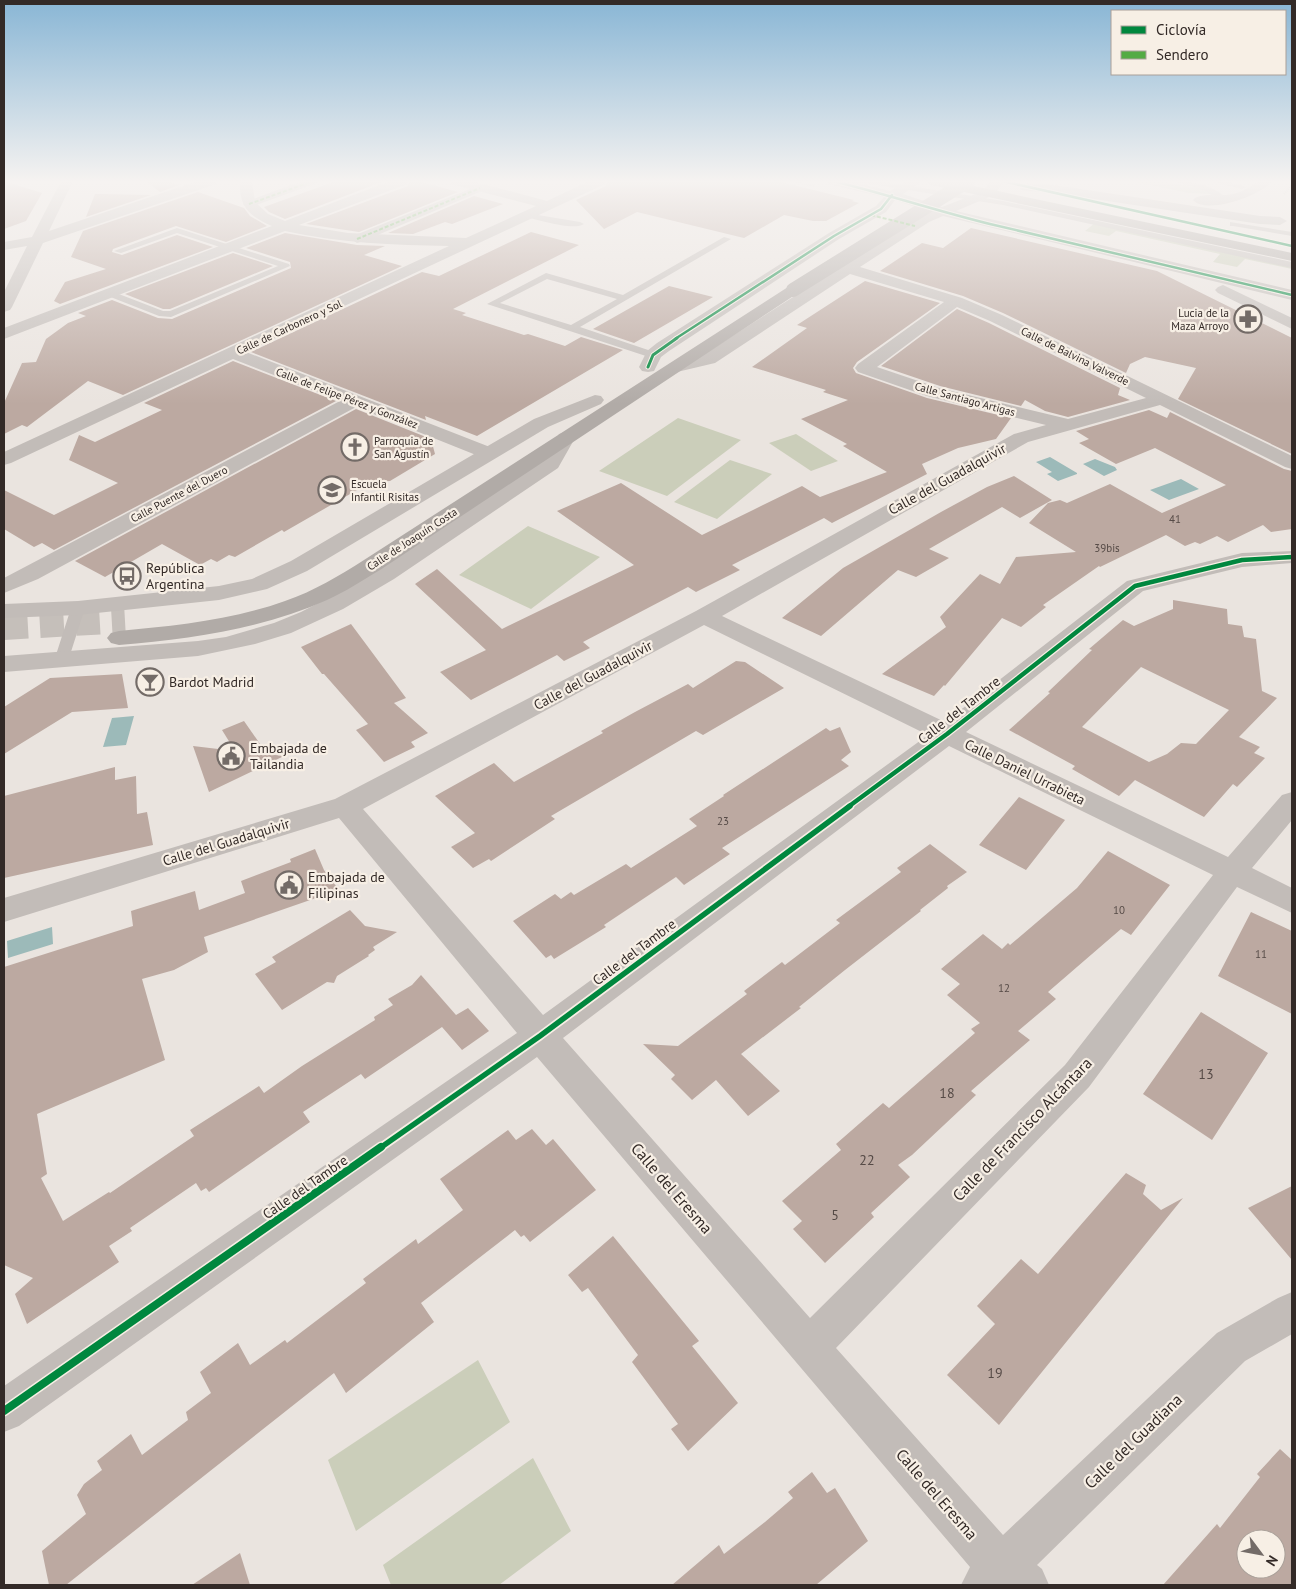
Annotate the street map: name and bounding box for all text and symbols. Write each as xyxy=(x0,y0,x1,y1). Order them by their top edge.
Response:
legend xyxy=(1111,10,1286,75)
text: Ciclovía xyxy=(1156,20,1206,39)
text: Sendero xyxy=(1156,45,1209,64)
street label: Calle de Carbonero y Sol xyxy=(234,296,345,358)
pharmacy icon: Lucia de la Maza Arroyo xyxy=(1233,304,1263,334)
place label: Lucia de la Maza Arroyo xyxy=(1171,306,1229,333)
street label: Calle de Balvina Valverde xyxy=(1019,324,1132,388)
street label: Calle de Felipe Pérez y González xyxy=(274,364,420,432)
street label: Calle Santiago Artigas xyxy=(913,379,1017,419)
church icon: Parroquia de San Agustín xyxy=(340,432,370,462)
place label: Parroquia de San Agustín xyxy=(374,434,434,461)
street label: Calle del Guadalquivir xyxy=(885,439,1009,519)
street label: Calle Puente del Duero xyxy=(128,462,230,526)
school or university icon: Escuela Infantil Risitas xyxy=(317,475,347,505)
place label: Escuela Infantil Risitas xyxy=(351,477,419,504)
street label: Calle de Joaquín Costa xyxy=(364,505,460,573)
house number: 41 xyxy=(1169,512,1181,526)
house number: 39bis xyxy=(1094,541,1120,555)
place label: República Argentina xyxy=(146,559,205,593)
bus stop icon: República Argentina xyxy=(112,561,142,591)
street label: Calle del Guadalquivir xyxy=(531,636,656,714)
bar icon: Bardot Madrid xyxy=(135,667,165,697)
street label: Calle del Tambre xyxy=(914,672,1004,748)
place label: Bardot Madrid xyxy=(169,673,254,691)
street label: Calle Daniel Urrabieta xyxy=(962,735,1088,809)
place label: Embajada de Tailandia xyxy=(250,739,327,773)
public building icon: Embajada de Tailandia xyxy=(216,741,246,771)
street label: Calle del Guadalquivir xyxy=(160,814,292,870)
house number: 23 xyxy=(717,814,729,828)
place label: Embajada de Filipinas xyxy=(308,868,385,902)
public building icon: Embajada de Filipinas xyxy=(274,870,304,900)
house number: 10 xyxy=(1113,903,1125,917)
street label: Calle del Tambre xyxy=(589,915,679,989)
house number: 11 xyxy=(1255,947,1267,961)
house number: 12 xyxy=(998,981,1010,995)
street label: Calle de Francisco Alcántara xyxy=(948,1053,1096,1205)
house number: 13 xyxy=(1198,1065,1214,1083)
house number: 18 xyxy=(939,1084,955,1102)
street label: Calle del Eresma xyxy=(627,1138,717,1238)
street label: Calle del Tambre xyxy=(259,1151,351,1223)
house number: 22 xyxy=(859,1151,875,1169)
house number: 5 xyxy=(831,1206,839,1224)
house number: 19 xyxy=(987,1364,1003,1382)
street label: Calle del Guadiana xyxy=(1080,1389,1186,1493)
street label: Calle del Eresma xyxy=(892,1444,982,1544)
north arrow xyxy=(1236,1529,1286,1579)
text: N xyxy=(1262,1552,1282,1570)

